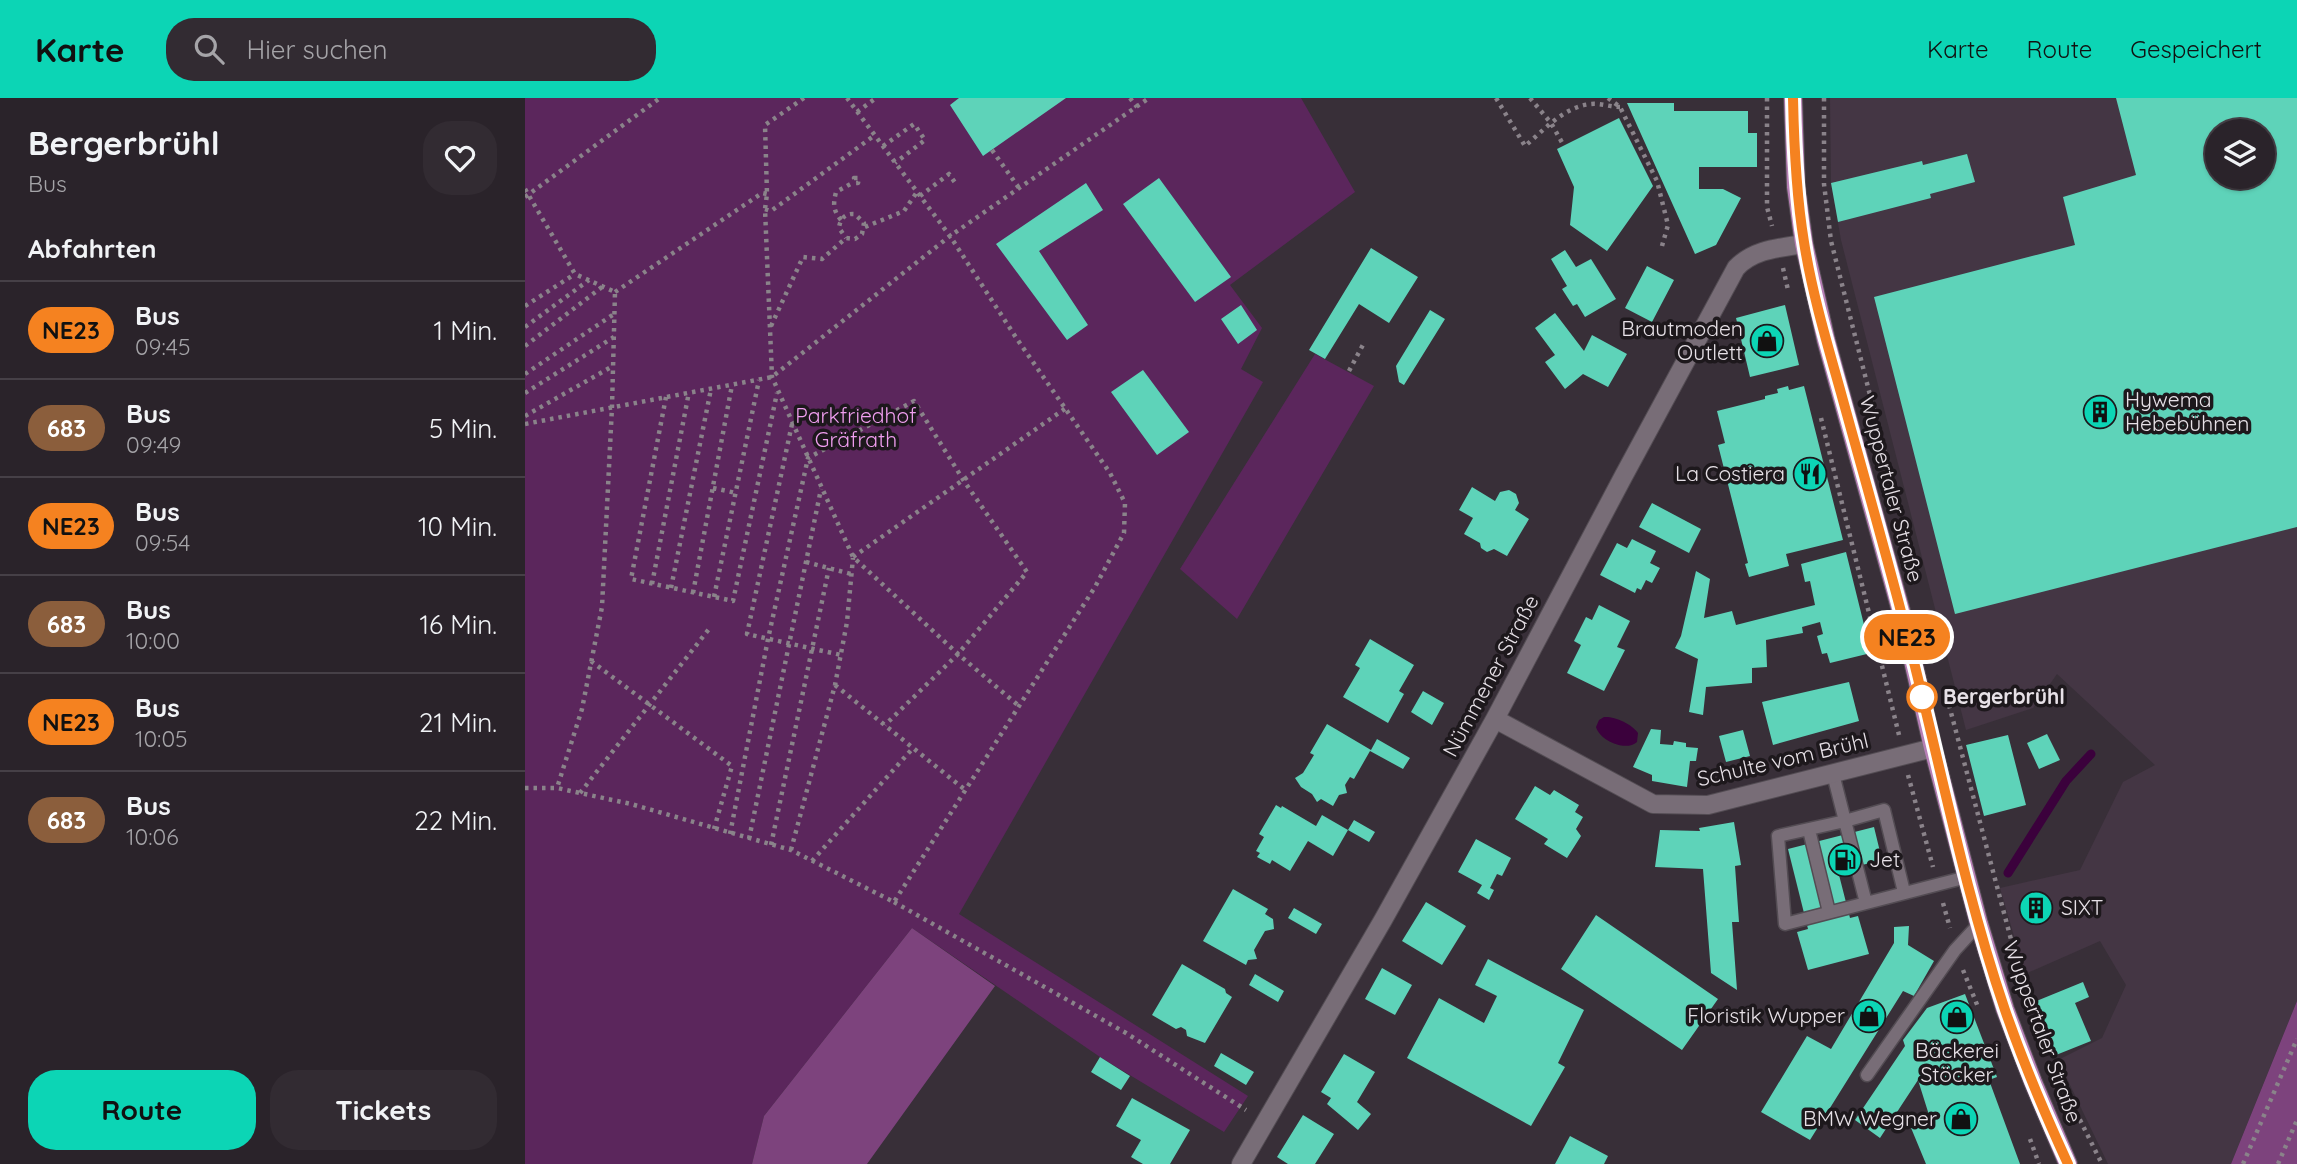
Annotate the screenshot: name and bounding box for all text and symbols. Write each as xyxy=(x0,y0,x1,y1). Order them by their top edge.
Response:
search box xyxy=(166,18,656,81)
text: Karte xyxy=(35,29,124,70)
icon: search xyxy=(190,30,228,68)
text: Hier suchen xyxy=(246,33,388,66)
text: Karte xyxy=(1927,34,1989,64)
text: Route xyxy=(2027,34,2092,64)
text: Gespeichert xyxy=(2130,34,2262,64)
map controls xyxy=(2205,119,2275,189)
button: layers xyxy=(2205,119,2275,189)
button: heart xyxy=(423,121,497,195)
text: Bergerbrühl xyxy=(28,122,220,163)
text: Bus xyxy=(28,169,67,198)
text: Abfahrten xyxy=(28,232,157,265)
text: Bus xyxy=(135,299,180,332)
text: 1 Min. xyxy=(433,314,497,347)
text: NE23 xyxy=(42,315,100,345)
place label: Brautmoden Outlett xyxy=(1621,315,1743,365)
shop icon: Brautmoden Outlett xyxy=(1748,322,1786,360)
text: 09:45 xyxy=(135,332,191,361)
place label: Hywema Hebebühnen xyxy=(2125,386,2249,436)
street label: Wuppertaler Straße xyxy=(1855,393,1929,585)
building icon: Hywema Hebebühnen xyxy=(2081,393,2119,431)
text: Bus xyxy=(126,397,171,430)
park label: Parkfriedhof Gräfrath xyxy=(795,402,917,452)
text: 5 Min. xyxy=(429,412,497,445)
text: 683 xyxy=(47,413,86,443)
text: 09:49 xyxy=(126,430,181,459)
restaurant icon: La Costiera xyxy=(1791,455,1829,493)
place label: La Costiera xyxy=(1675,460,1785,486)
text: Bus xyxy=(135,495,180,528)
text: 10 Min. xyxy=(418,510,497,543)
text: NE23 xyxy=(42,511,100,541)
text: 09:54 xyxy=(135,528,190,557)
street label: Nümmener Straße xyxy=(1437,590,1544,761)
text: Bus xyxy=(126,593,171,626)
text: 16 Min. xyxy=(419,608,497,641)
text: 683 xyxy=(47,609,86,639)
line badge: NE23 xyxy=(1858,614,1956,660)
text: NE23 xyxy=(1878,622,1936,652)
text: 10:00 xyxy=(126,626,180,655)
marker: Bergerbrühl xyxy=(1907,682,1937,712)
place label: Bergerbrühl xyxy=(1943,683,2065,709)
text: Bus xyxy=(135,691,180,724)
text: 21 Min. xyxy=(419,706,497,739)
text: NE23 xyxy=(42,707,100,737)
text: 10:05 xyxy=(135,724,188,753)
street label: Schulte vom Brühl xyxy=(1695,727,1871,791)
text: Bus xyxy=(126,789,171,822)
text: 22 Min. xyxy=(414,804,497,837)
text: 683 xyxy=(47,805,86,835)
text: 10:06 xyxy=(126,822,179,851)
fuel station icon: Jet xyxy=(1826,841,1864,879)
place label: Jet xyxy=(1869,846,1900,872)
building icon: SIXT xyxy=(2017,889,2055,927)
place label: SIXT xyxy=(2061,894,2103,920)
street label: Wuppertaler Straße xyxy=(1998,937,2088,1126)
shop icon: Floristik Wupper xyxy=(1850,997,1888,1035)
shop icon: Bäckerei Stöcker xyxy=(1938,998,1976,1036)
place label: Floristik Wupper xyxy=(1687,1002,1845,1028)
place label: Bäckerei Stöcker xyxy=(1915,1037,1999,1087)
button: Route xyxy=(28,1070,256,1150)
button: Tickets xyxy=(270,1070,497,1150)
shop icon: BMW Wegner xyxy=(1942,1100,1980,1138)
place label: BMW Wegner xyxy=(1803,1105,1937,1131)

